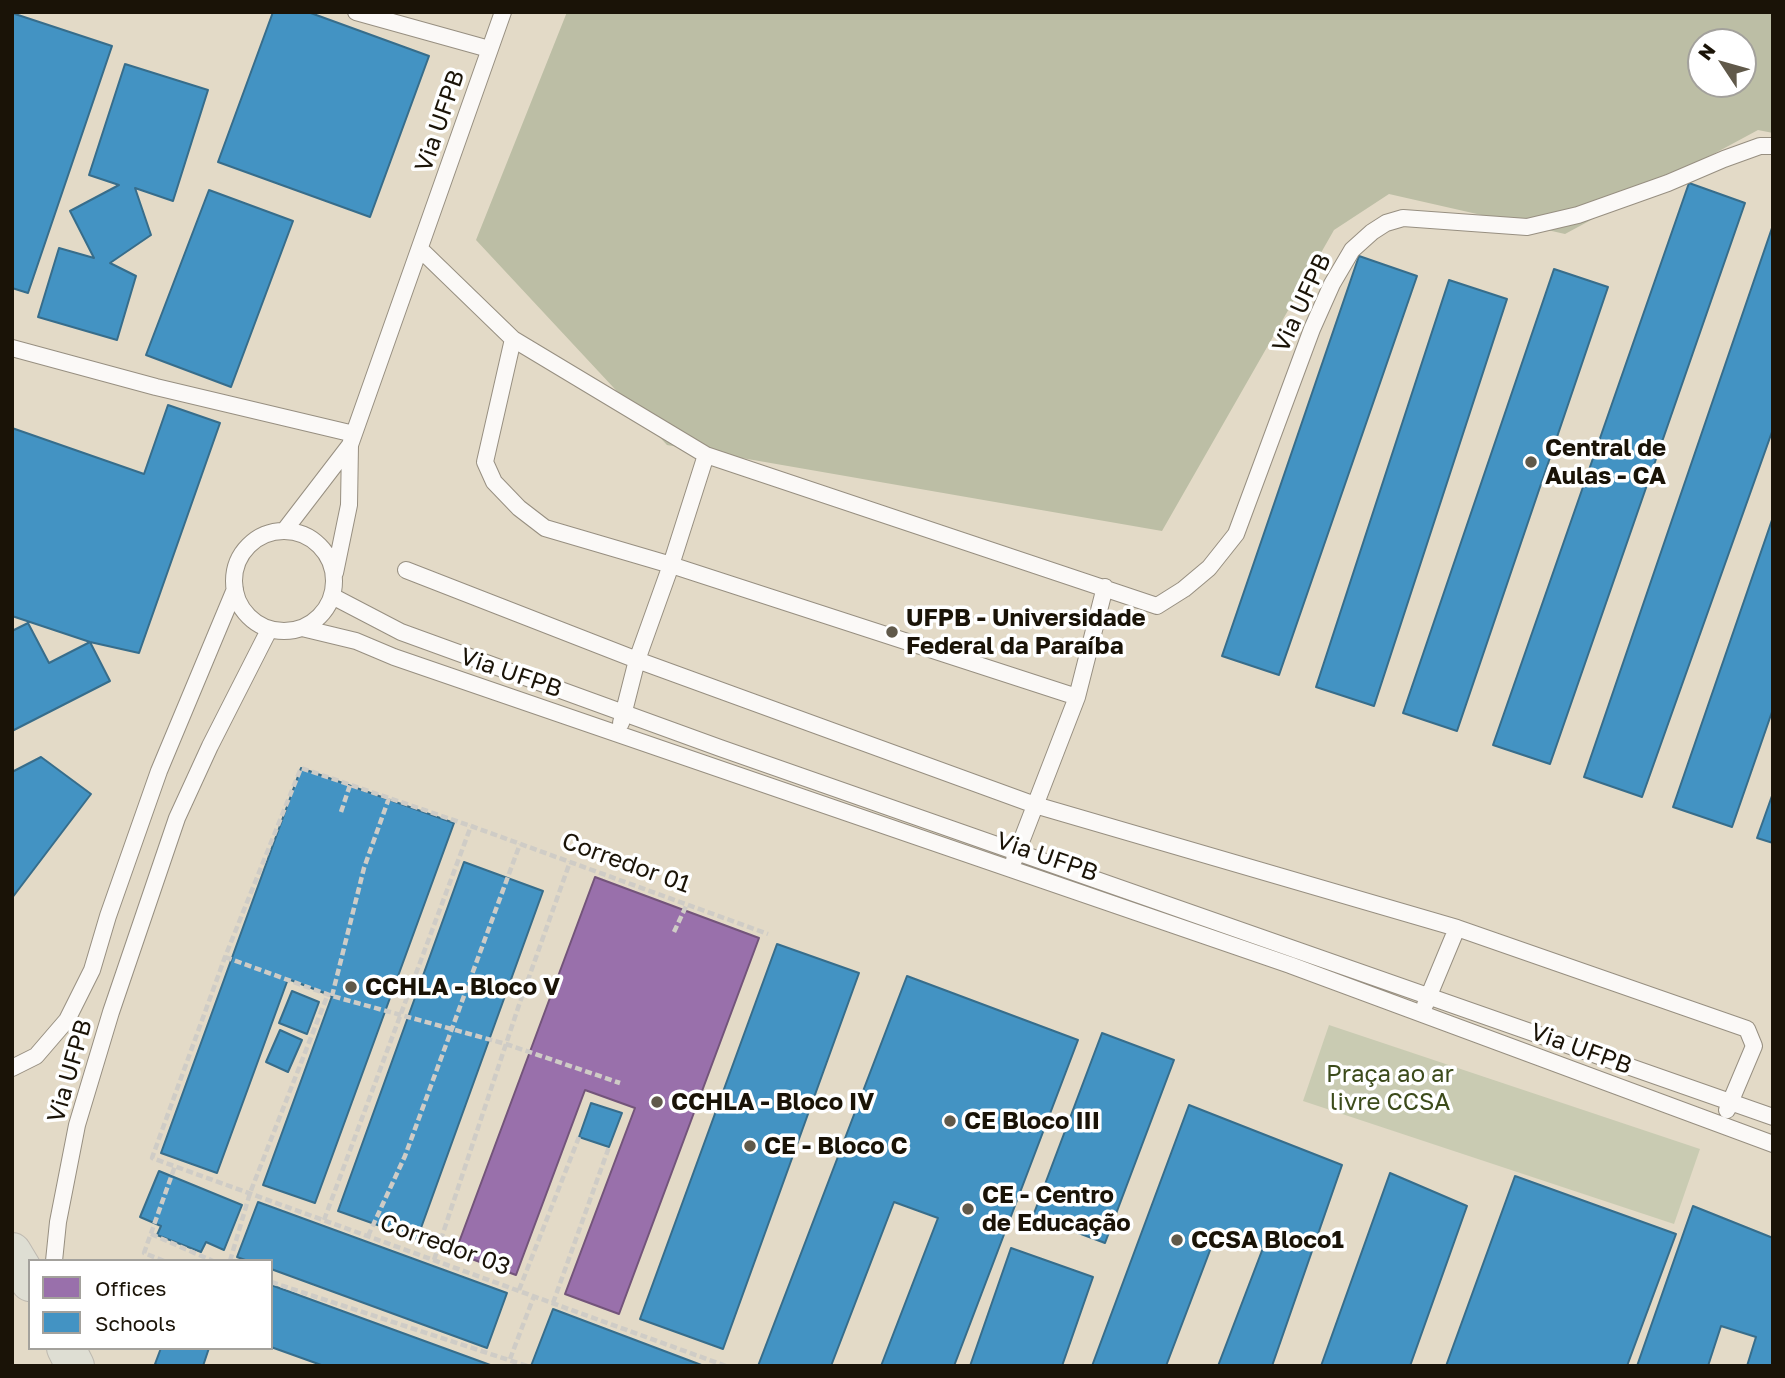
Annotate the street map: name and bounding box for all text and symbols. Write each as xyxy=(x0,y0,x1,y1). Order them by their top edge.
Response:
north arrow xyxy=(1687,28,1757,98)
text: N xyxy=(1693,39,1720,64)
street label: Via UFPB xyxy=(409,66,471,176)
street label: Via UFPB xyxy=(1267,249,1337,357)
place label: Central de Aulas - CA xyxy=(1545,434,1666,490)
marker: Central de Aulas - CA xyxy=(1523,454,1539,470)
place label: UFPB - Universidade Federal da Paraíba xyxy=(906,604,1146,660)
marker: UFPB - Universidade Federal da Paraíba xyxy=(884,624,900,640)
street label: Via UFPB xyxy=(456,642,566,704)
street label: Via UFPB xyxy=(992,826,1102,888)
street label: Corredor 01 xyxy=(558,827,694,899)
place label: CCHLA - Bloco V xyxy=(365,973,560,1001)
marker: CCHLA - Bloco V xyxy=(343,979,359,995)
street label: Via UFPB xyxy=(42,1016,98,1126)
street label: Via UFPB xyxy=(1526,1017,1636,1081)
park label: Praça ao ar livre CCSA xyxy=(1326,1060,1454,1116)
place label: CCHLA - Bloco IV xyxy=(671,1088,874,1116)
marker: CCHLA - Bloco IV xyxy=(649,1094,665,1110)
place label: CE Bloco III xyxy=(964,1107,1100,1135)
marker: CE Bloco III xyxy=(942,1113,958,1129)
place label: CE - Bloco C xyxy=(764,1132,908,1160)
marker: CE - Bloco C xyxy=(742,1138,758,1154)
place label: CE - Centro de Educação xyxy=(982,1181,1131,1237)
marker: CE - Centro de Educação xyxy=(960,1201,976,1217)
street label: Corredor 03 xyxy=(376,1208,514,1282)
place label: CCSA Bloco1 xyxy=(1191,1226,1344,1254)
marker: CCSA Bloco1 xyxy=(1169,1232,1185,1248)
legend xyxy=(28,1259,273,1350)
text: Offices xyxy=(95,1275,166,1301)
text: Schools xyxy=(95,1310,176,1336)

